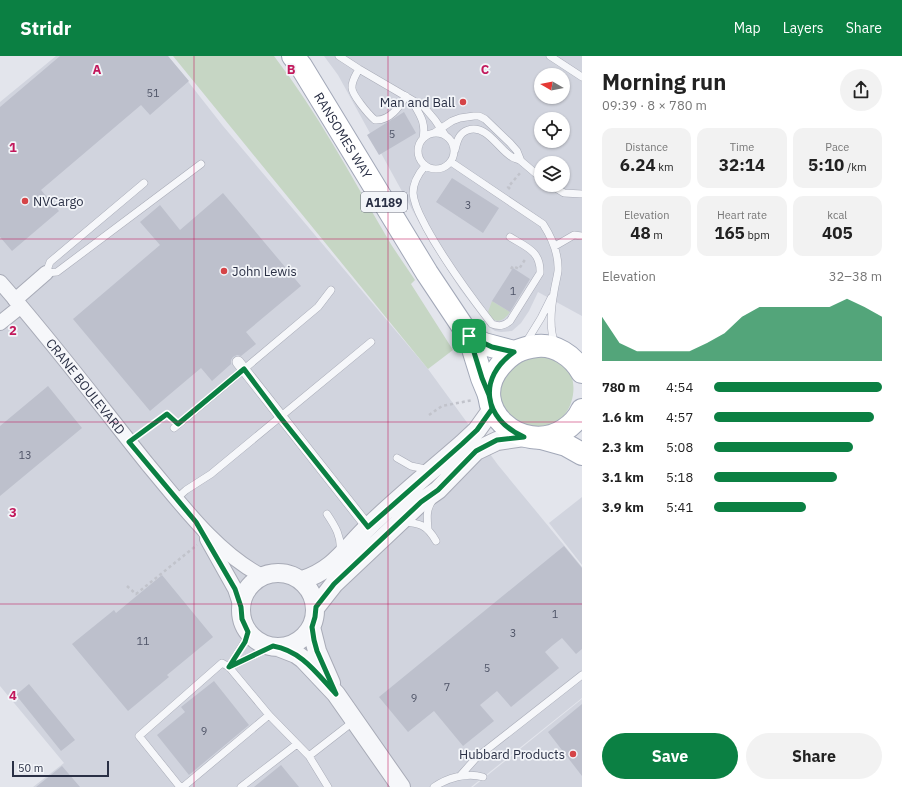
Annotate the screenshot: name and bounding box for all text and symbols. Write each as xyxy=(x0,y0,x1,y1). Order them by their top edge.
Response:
text: Stridr xyxy=(20,16,71,40)
text: Map xyxy=(734,19,761,37)
text: Layers xyxy=(783,19,824,37)
text: Share xyxy=(846,19,882,37)
text: A xyxy=(93,61,102,78)
text: B xyxy=(287,61,296,78)
text: C xyxy=(481,61,490,78)
text: Morning run xyxy=(602,67,726,96)
north arrow xyxy=(534,68,570,104)
map controls xyxy=(534,68,570,192)
button: share xyxy=(840,69,882,111)
house number: 51 xyxy=(146,86,160,100)
street label: RANSOMES WAY xyxy=(310,89,376,182)
place label: Man and Ball xyxy=(380,94,455,111)
marker: Man and Ball xyxy=(458,97,468,107)
text: 09:39 · 8 × 780 m xyxy=(602,97,707,114)
button: locate xyxy=(534,112,570,148)
house number: 5 xyxy=(389,127,395,141)
text: 1 xyxy=(9,139,17,156)
text: Distance xyxy=(625,140,668,154)
text: Time xyxy=(730,140,754,154)
text: Pace xyxy=(825,140,849,154)
text: 6.24 xyxy=(620,154,656,176)
text: 32:14 xyxy=(719,154,765,176)
text: 5:10 xyxy=(808,154,844,176)
button: layers xyxy=(534,156,570,192)
text: km xyxy=(656,160,674,174)
text: /km xyxy=(844,160,867,174)
road number: A1189 xyxy=(361,192,407,212)
place label: NVCargo xyxy=(33,193,84,210)
marker: NVCargo xyxy=(20,196,30,206)
house number: 3 xyxy=(465,198,471,212)
text: Elevation xyxy=(624,208,669,222)
text: Heart rate xyxy=(717,208,767,222)
text: kcal xyxy=(827,208,847,222)
text: 48 xyxy=(630,222,651,244)
text: 165 xyxy=(714,222,745,244)
text: 405 xyxy=(822,222,853,244)
text: m xyxy=(651,228,663,242)
text: bpm xyxy=(745,228,770,242)
place label: John Lewis xyxy=(232,263,297,280)
marker: John Lewis xyxy=(219,266,229,276)
text: Elevation xyxy=(602,268,656,285)
text: 32–38 m xyxy=(829,268,882,285)
house number: 1 xyxy=(510,284,517,298)
pin xyxy=(452,319,486,353)
text: 2 xyxy=(9,322,17,339)
icon: arrive xyxy=(458,325,480,347)
street label: CRANE BOULEVARD xyxy=(42,335,129,438)
text: 780 m xyxy=(602,379,640,396)
text: 4:54 xyxy=(666,379,693,396)
text: 1.6 km xyxy=(602,409,644,426)
text: 4:57 xyxy=(666,409,693,426)
text: 2.3 km xyxy=(602,439,644,456)
text: 5:08 xyxy=(666,439,693,456)
house number: 13 xyxy=(18,448,32,462)
text: 3.1 km xyxy=(602,469,644,486)
text: 5:18 xyxy=(666,469,693,486)
text: 3.9 km xyxy=(602,499,644,516)
text: 5:41 xyxy=(666,499,693,516)
text: 3 xyxy=(9,504,17,521)
house number: 1 xyxy=(552,607,559,621)
house number: 3 xyxy=(510,626,516,640)
house number: 11 xyxy=(136,634,150,648)
house number: 5 xyxy=(484,661,490,675)
house number: 7 xyxy=(444,680,450,694)
text: 4 xyxy=(9,687,17,704)
house number: 9 xyxy=(411,691,417,705)
house number: 9 xyxy=(201,724,207,738)
button: Save xyxy=(602,733,738,779)
button: Share xyxy=(746,733,882,779)
place label: Hubbard Products xyxy=(459,746,565,763)
marker: Hubbard Products xyxy=(568,749,578,759)
scale bar xyxy=(12,759,109,778)
text: 50 m xyxy=(18,761,43,775)

